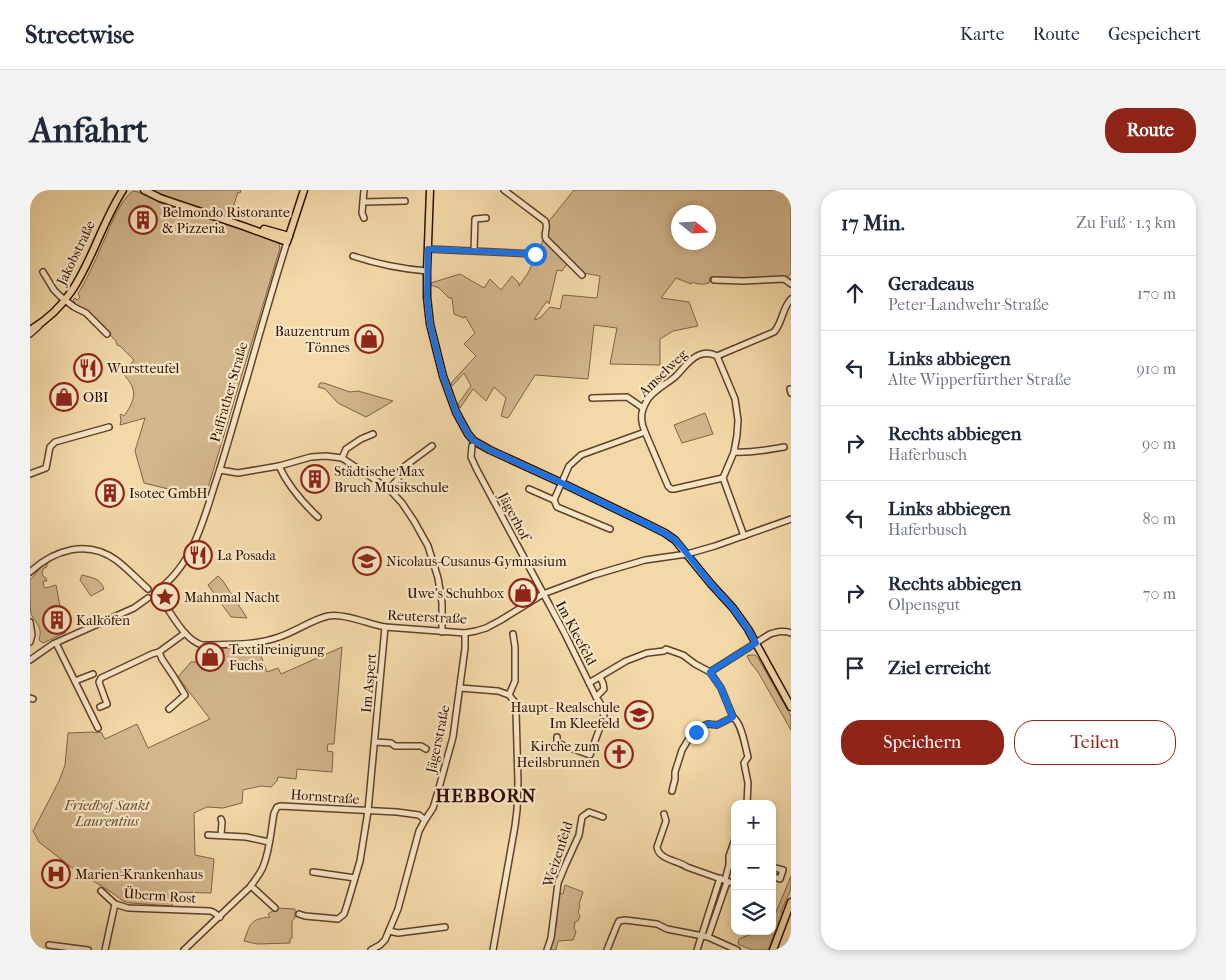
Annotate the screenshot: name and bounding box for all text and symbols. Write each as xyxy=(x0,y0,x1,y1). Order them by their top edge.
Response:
text: Streetwise xyxy=(25,21,134,49)
text: Karte xyxy=(960,24,1005,45)
text: Route xyxy=(1033,24,1080,45)
text: Gespeichert xyxy=(1108,24,1201,45)
button: Route xyxy=(1105,108,1196,153)
text: Anfahrt xyxy=(30,110,148,151)
place label: Belmondo Ristorante & Pizzeria xyxy=(162,204,290,237)
building icon: Belmondo Ristorante & Pizzeria xyxy=(128,205,158,235)
north arrow xyxy=(671,205,716,250)
text: 17 Min. xyxy=(841,211,905,235)
text: Zu Fuß · 1.3 km xyxy=(1076,213,1176,232)
street label: Jakobstraße xyxy=(53,218,99,289)
route start xyxy=(524,243,547,266)
text: Geradeaus xyxy=(888,273,974,295)
icon: ahead xyxy=(841,279,869,307)
text: 170 m xyxy=(1137,284,1176,303)
text: Peter-Landwehr-Straße xyxy=(888,295,1049,314)
place label: Bauzentrum Tönnes xyxy=(275,323,350,356)
shop icon: Bauzentrum Tönnes xyxy=(354,324,384,354)
street label: Paffrather Straße xyxy=(207,340,251,444)
street label: Amselweg xyxy=(634,345,691,401)
text: Links abbiegen xyxy=(888,348,1011,370)
restaurant icon: Wurstteufel xyxy=(73,353,103,383)
icon: left xyxy=(841,354,869,382)
text: 910 m xyxy=(1136,359,1176,378)
place label: Wurstteufel xyxy=(106,360,180,377)
text: Alte Wipperfürther Straße xyxy=(888,370,1071,389)
shop icon: OBI xyxy=(49,382,79,412)
place label: OBI xyxy=(83,389,109,406)
text: Rechts abbiegen xyxy=(888,423,1022,445)
icon: right xyxy=(841,429,869,457)
text: 90 m xyxy=(1142,434,1176,453)
text: Haferbusch xyxy=(888,445,967,464)
place label: Städtische Max Bruch Musikschule xyxy=(334,463,449,496)
building icon: Städtische Max Bruch Musikschule xyxy=(300,464,330,494)
building icon: Isotec GmbH xyxy=(95,478,125,508)
place label: Isotec GmbH xyxy=(129,485,207,502)
street label: Jägerhof xyxy=(494,489,535,546)
text: Links abbiegen xyxy=(888,498,1011,520)
icon: left xyxy=(841,504,869,532)
text: 80 m xyxy=(1142,509,1176,528)
text: Haferbusch xyxy=(888,520,967,539)
restaurant icon: La Posada xyxy=(183,540,213,570)
school or university icon: Nicolaus-Cusanus-Gymnasium xyxy=(352,546,382,576)
place label: La Posada xyxy=(217,547,276,564)
place label: Nicolaus-Cusanus-Gymnasium xyxy=(386,553,567,570)
text: Rechts abbiegen xyxy=(888,573,1022,595)
shop icon: Uwe's Schuhbox xyxy=(508,578,538,608)
icon: right xyxy=(841,579,869,607)
place icon: Mahnmal Nacht xyxy=(150,582,180,612)
text: 70 m xyxy=(1143,584,1176,603)
place label: Uwe's Schuhbox xyxy=(407,585,505,602)
place label: Mahnmal Nacht xyxy=(184,589,280,606)
text: Olpensgut xyxy=(888,595,960,614)
street label: Im Kleefeld xyxy=(552,598,600,668)
building icon: Kalköfen xyxy=(42,605,72,635)
street label: Reuterstraße xyxy=(387,606,467,628)
place label: Kalköfen xyxy=(76,612,130,629)
place label: Textilreinigung Fuchs xyxy=(229,641,325,674)
shop icon: Textilreinigung Fuchs xyxy=(195,642,225,672)
street label: Im Aspert xyxy=(358,652,380,714)
icon: arrive xyxy=(841,654,869,682)
text: Ziel erreicht xyxy=(888,657,991,679)
place label: Haupt- Realschule Im Kleefeld xyxy=(511,699,620,732)
school or university icon: Haupt- Realschule Im Kleefeld xyxy=(624,700,654,730)
street label: Jägerstraße xyxy=(422,703,454,776)
button: Speichern xyxy=(841,720,1004,765)
button: Teilen xyxy=(1014,720,1176,765)
route end xyxy=(685,721,708,744)
place label: Kirche zum Heilsbrunnen xyxy=(517,738,600,771)
church icon: Kirche zum Heilsbrunnen xyxy=(604,739,634,769)
district label: HEBBORN xyxy=(435,785,537,807)
street label: Hornstraße xyxy=(290,786,360,808)
park label: Friedhof Sankt Laurentius xyxy=(63,797,150,830)
map controls xyxy=(731,800,776,935)
button: + xyxy=(731,800,776,845)
street label: Weizenfeld xyxy=(539,819,577,890)
button: − xyxy=(731,845,776,890)
hospital icon: Marien-Krankenhaus xyxy=(41,859,71,889)
place label: Marien-Krankenhaus xyxy=(75,866,203,883)
street label: Überm Rost xyxy=(123,885,197,907)
button: layers xyxy=(731,890,776,935)

